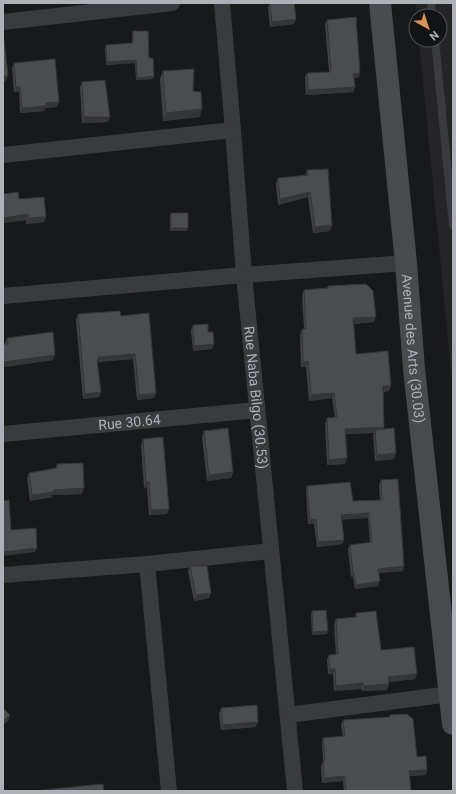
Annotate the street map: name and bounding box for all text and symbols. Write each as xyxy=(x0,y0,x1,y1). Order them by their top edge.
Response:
north arrow xyxy=(408,8,448,48)
text: N xyxy=(427,28,441,43)
street label: Avenue des Arts (30.03) xyxy=(399,273,428,424)
street label: Rue Naba Bilgo (30.53) xyxy=(241,325,271,470)
street label: Rue 30.64 xyxy=(98,411,161,433)

